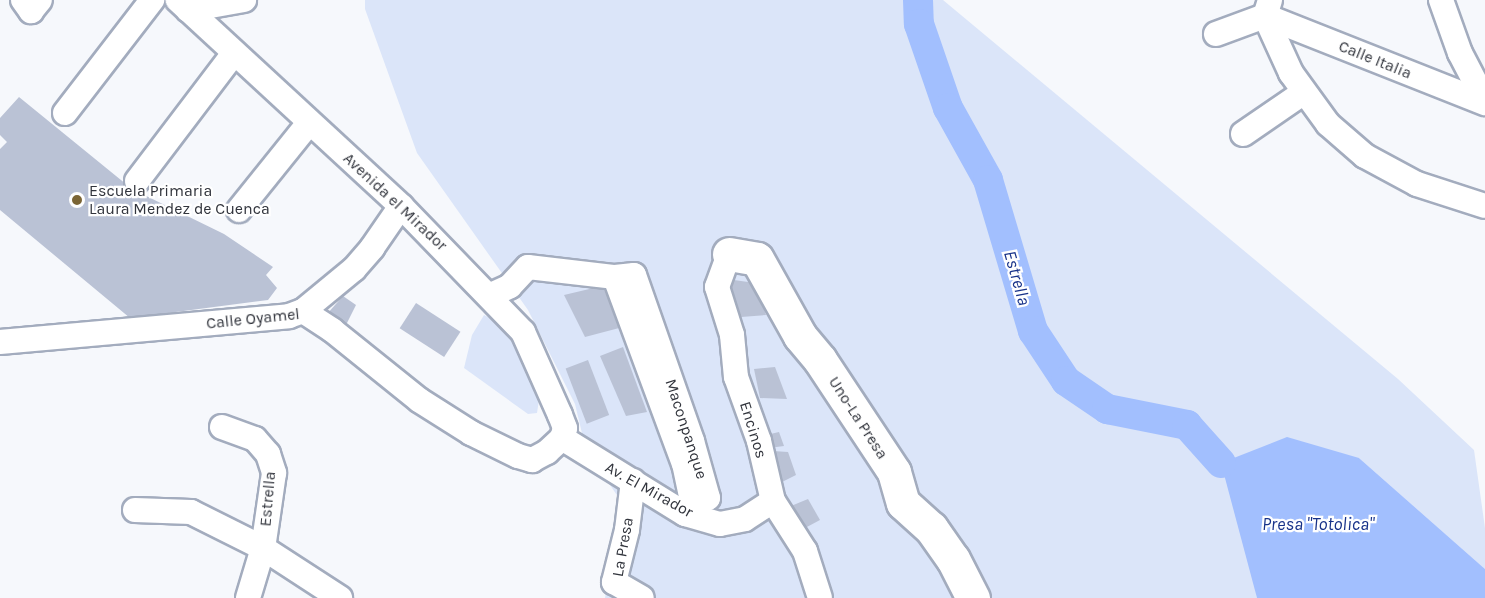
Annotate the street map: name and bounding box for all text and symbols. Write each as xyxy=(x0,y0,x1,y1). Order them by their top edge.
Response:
street label: Calle Italia xyxy=(1336,37,1414,83)
street label: Avenida el Mirador xyxy=(339,149,451,255)
place label: Escuela Primaria Laura Mendez de Cuenca xyxy=(89,181,270,219)
marker: Escuela Primaria Laura Mendez de Cuenca xyxy=(70,193,84,207)
water label: Estrella xyxy=(999,248,1035,308)
street label: Calle Oyamel xyxy=(205,305,301,333)
street label: Uno-La Presa xyxy=(824,373,892,463)
street label: Maconpanque xyxy=(661,377,711,481)
street label: Encinos xyxy=(735,399,771,461)
street label: Av. El Mirador xyxy=(602,458,696,522)
street label: Estrella xyxy=(256,471,280,527)
water label: Presa "Totolica" xyxy=(1262,513,1374,535)
street label: La Presa xyxy=(608,516,638,578)

